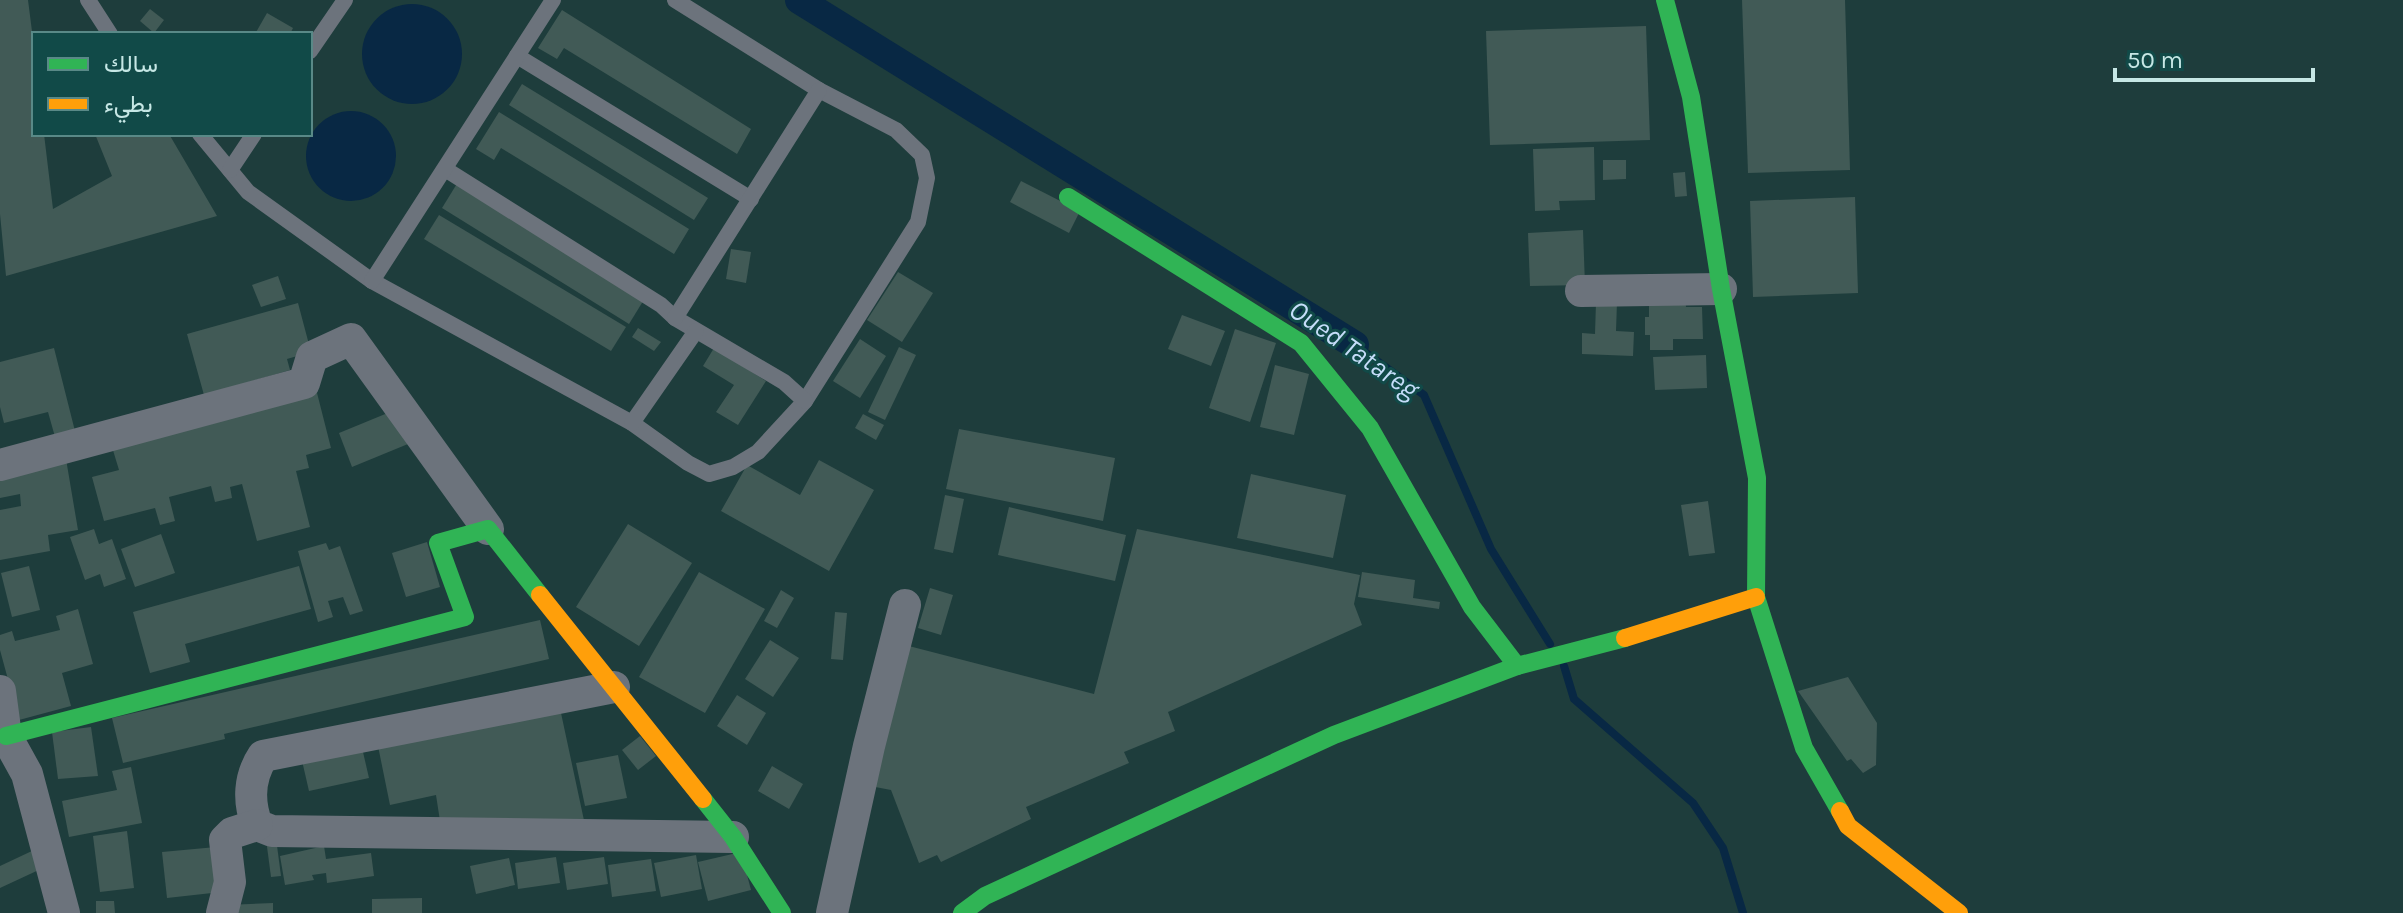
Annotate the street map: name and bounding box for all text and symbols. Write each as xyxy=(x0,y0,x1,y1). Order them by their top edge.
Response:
legend xyxy=(32,32,312,136)
scale bar xyxy=(2115,32,2313,82)
text: 50 m xyxy=(2127,46,2183,74)
text: سالك xyxy=(104,50,158,78)
text: بطيء xyxy=(104,90,153,123)
water label: Oued Tatareg xyxy=(1283,292,1427,407)

